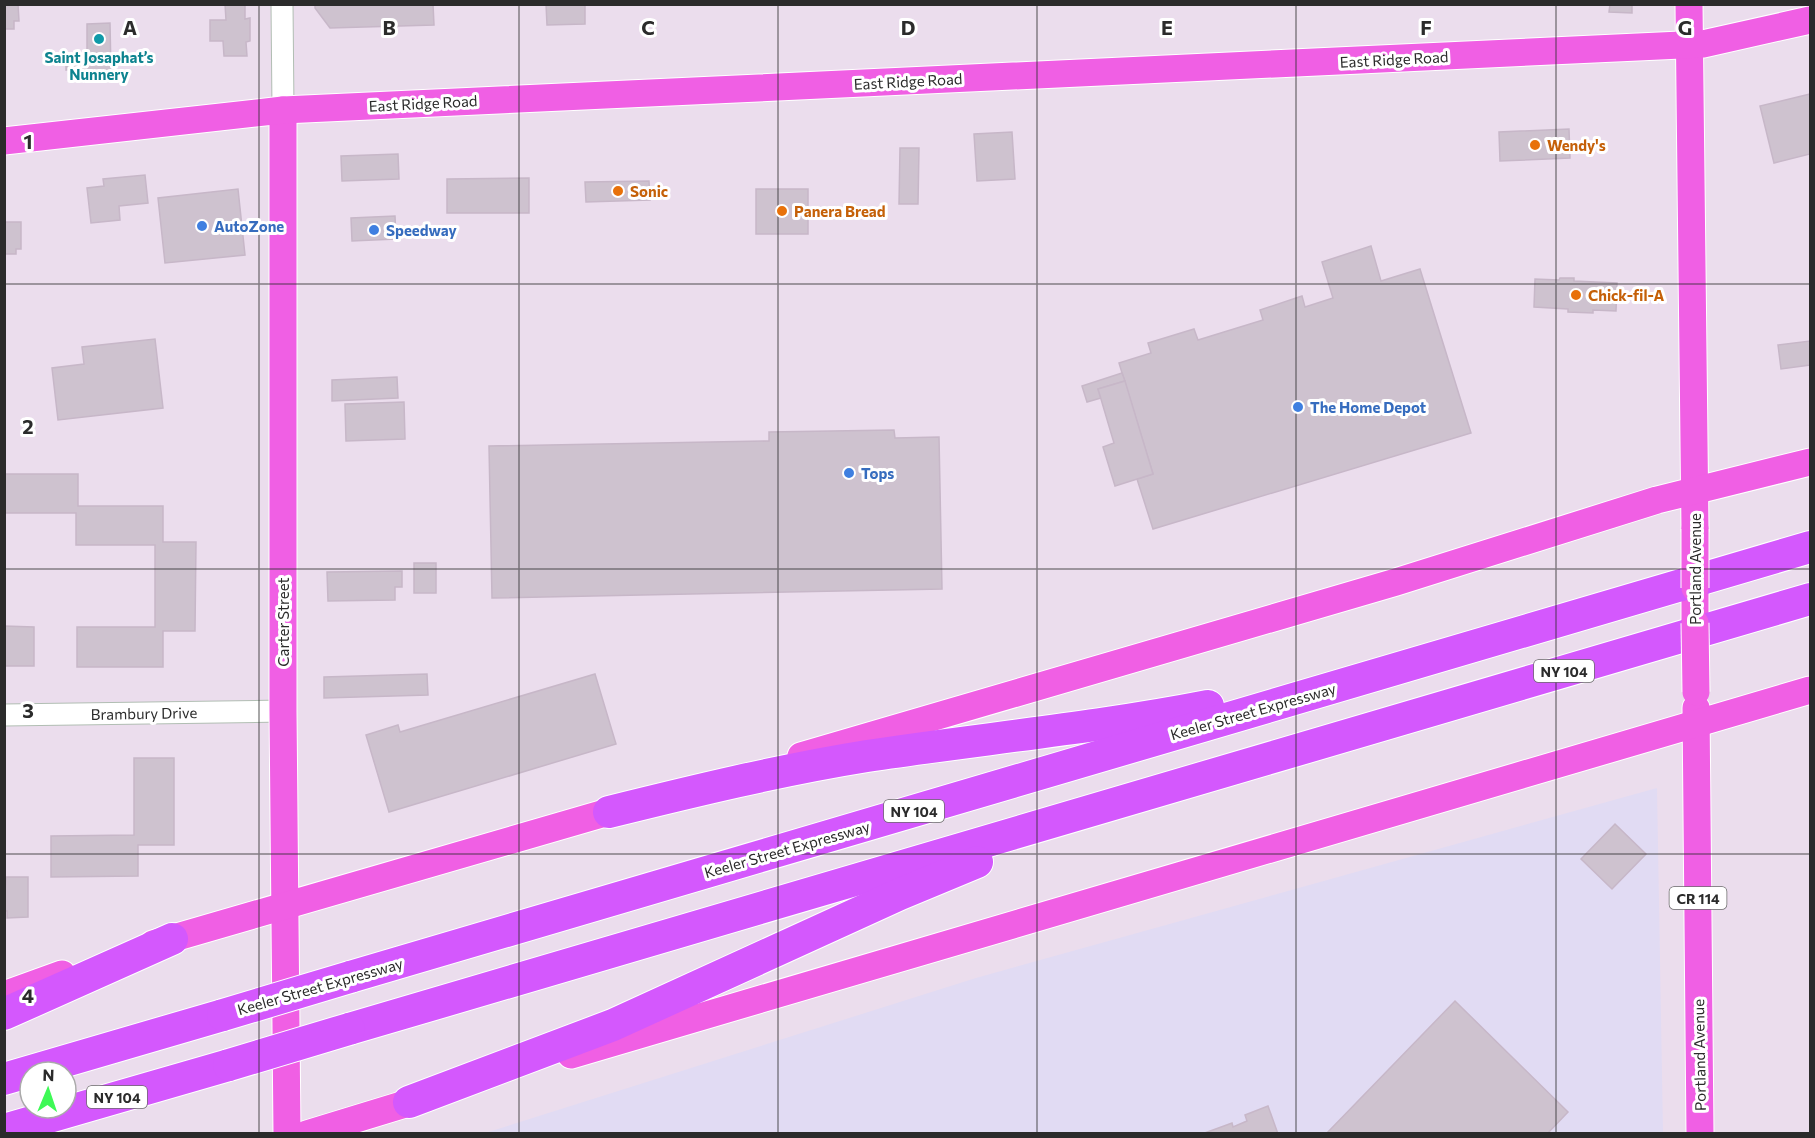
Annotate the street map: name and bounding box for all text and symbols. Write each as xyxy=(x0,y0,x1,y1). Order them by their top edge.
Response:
text: A xyxy=(123,15,137,39)
text: B xyxy=(382,15,396,39)
text: C xyxy=(641,15,655,39)
text: D xyxy=(901,15,915,39)
text: E xyxy=(1161,15,1173,39)
text: F xyxy=(1420,15,1432,39)
text: G xyxy=(1678,15,1692,39)
marker: Saint Josaphat’s Nunnery xyxy=(92,32,106,46)
street label: East Ridge Road xyxy=(1339,47,1449,71)
place label: Saint Josaphat’s Nunnery xyxy=(44,48,154,83)
street label: East Ridge Road xyxy=(853,69,963,93)
street label: East Ridge Road xyxy=(368,91,478,115)
text: 1 xyxy=(23,129,33,153)
place label: Wendy's xyxy=(1547,136,1606,154)
marker: Wendy's xyxy=(1528,138,1542,152)
place label: Sonic xyxy=(630,182,668,200)
marker: Sonic xyxy=(611,184,625,198)
place label: Panera Bread xyxy=(794,202,886,220)
marker: Panera Bread xyxy=(775,204,789,218)
place label: AutoZone xyxy=(214,217,284,235)
marker: AutoZone xyxy=(195,219,209,233)
place label: Speedway xyxy=(386,221,457,239)
marker: Speedway xyxy=(367,223,381,237)
place label: Chick-fil-A xyxy=(1588,286,1665,304)
marker: Chick-fil-A xyxy=(1569,288,1583,302)
place label: The Home Depot xyxy=(1310,398,1426,416)
marker: The Home Depot xyxy=(1291,400,1305,414)
text: 2 xyxy=(22,414,34,438)
place label: Tops xyxy=(861,464,894,482)
marker: Tops xyxy=(842,466,856,480)
street label: Portland Avenue xyxy=(1686,513,1704,625)
street label: Carter Street xyxy=(274,577,292,667)
road number: NY 104 xyxy=(1534,660,1594,682)
street label: Keeler Street Expressway xyxy=(1168,679,1338,743)
text: 3 xyxy=(22,698,34,722)
street label: Brambury Drive xyxy=(91,703,198,723)
road number: NY 104 xyxy=(884,800,944,822)
street label: Keeler Street Expressway xyxy=(702,817,872,881)
road number: CR 114 xyxy=(1670,887,1726,909)
street label: Keeler Street Expressway xyxy=(235,954,405,1018)
text: 4 xyxy=(22,983,34,1007)
street label: Portland Avenue xyxy=(1689,999,1709,1111)
north arrow xyxy=(18,1060,78,1120)
text: N xyxy=(42,1065,55,1084)
road number: NY 104 xyxy=(87,1086,147,1108)

